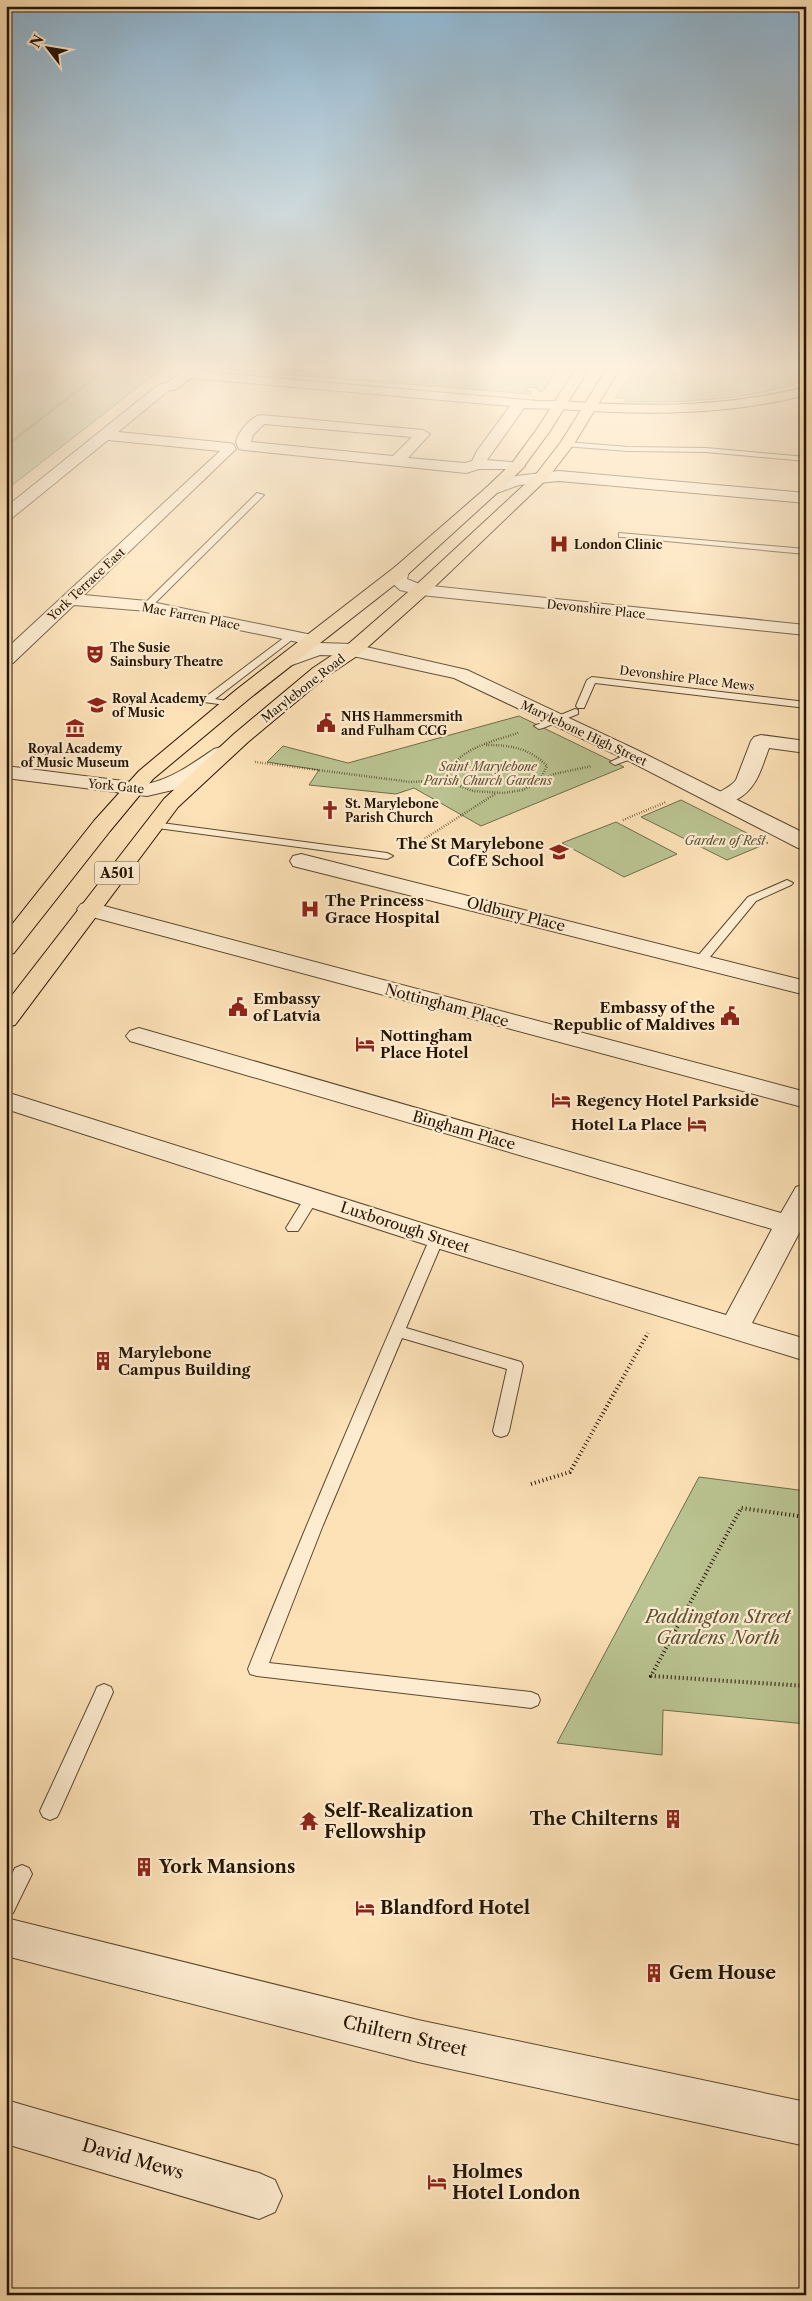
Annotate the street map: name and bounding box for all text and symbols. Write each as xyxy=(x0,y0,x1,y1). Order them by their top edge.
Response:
north arrow xyxy=(22,22,72,72)
text: N xyxy=(26,31,48,51)
hospital icon: London Clinic xyxy=(548,533,570,555)
place label: London Clinic xyxy=(574,537,663,552)
street label: York Terrace East xyxy=(43,544,128,624)
street label: Devonshire Place xyxy=(546,596,646,622)
street label: Mac Farren Place xyxy=(141,599,242,633)
place label: The Susie Sainsbury Theatre xyxy=(110,640,223,669)
theatre icon: The Susie Sainsbury Theatre xyxy=(84,643,106,665)
street label: Marylebone Road xyxy=(258,650,348,725)
street label: Devonshire Place Mews xyxy=(619,662,755,694)
place label: Royal Academy of Music xyxy=(112,691,207,720)
school or university icon: Royal Academy of Music xyxy=(86,694,108,716)
street label: Marylebone High Street xyxy=(519,697,650,769)
place label: NHS Hammersmith and Fulham CCG xyxy=(341,709,463,738)
public building icon: NHS Hammersmith and Fulham CCG xyxy=(315,712,337,734)
museum icon: Royal Academy of Music Museum xyxy=(64,717,86,739)
place label: Royal Academy of Music Museum xyxy=(21,741,129,770)
park label: Saint Marylebone Parish Church Gardens xyxy=(423,759,553,788)
street label: York Gate xyxy=(86,775,145,796)
place label: St. Marylebone Parish Church xyxy=(345,796,439,825)
church icon: St. Marylebone Parish Church xyxy=(319,799,341,821)
park label: Garden of Rest xyxy=(685,833,766,848)
place label: The St Marylebone CofE School xyxy=(396,834,544,870)
school or university icon: The St Marylebone CofE School xyxy=(548,841,570,863)
road number: A501 xyxy=(94,861,140,884)
place label: The Princess Grace Hospital xyxy=(325,891,440,927)
street label: Oldbury Place xyxy=(465,893,567,935)
hospital icon: The Princess Grace Hospital xyxy=(299,898,321,920)
street label: Nottingham Place xyxy=(383,979,511,1031)
place label: Embassy of Latvia xyxy=(253,989,321,1025)
public building icon: Embassy of Latvia xyxy=(227,996,249,1018)
place label: Embassy of the Republic of Maldives xyxy=(553,998,715,1034)
public building icon: Embassy of the Republic of Maldives xyxy=(719,1005,741,1027)
place label: Nottingham Place Hotel xyxy=(380,1026,473,1062)
hotel icon: Nottingham Place Hotel xyxy=(354,1033,376,1055)
hotel icon: Regency Hotel Parkside xyxy=(550,1089,572,1111)
place label: Regency Hotel Parkside xyxy=(576,1091,759,1110)
street label: Bingham Place xyxy=(410,1106,518,1154)
hotel icon: Hotel La Place xyxy=(686,1113,708,1135)
place label: Hotel La Place xyxy=(571,1115,682,1134)
street label: Luxborough Street xyxy=(338,1197,473,1257)
place label: Marylebone Campus Building xyxy=(118,1343,251,1379)
building icon: Marylebone Campus Building xyxy=(92,1350,114,1372)
park label: Paddington Street Gardens North xyxy=(643,1606,792,1649)
place label: Self-Realization Fellowship xyxy=(324,1800,474,1843)
place label: The Chilterns xyxy=(529,1808,658,1830)
building icon: The Chilterns xyxy=(662,1808,684,1830)
temple icon: Self-Realization Fellowship xyxy=(298,1810,320,1832)
building icon: York Mansions xyxy=(133,1856,155,1878)
place label: York Mansions xyxy=(158,1856,295,1878)
hotel icon: Blandford Hotel xyxy=(354,1897,376,1919)
place label: Blandford Hotel xyxy=(380,1897,530,1919)
building icon: Gem House xyxy=(643,1962,665,1984)
place label: Gem House xyxy=(669,1962,776,1984)
street label: Chiltern Street xyxy=(341,2011,470,2061)
street label: David Mews xyxy=(80,2134,186,2184)
place label: Holmes Hotel London xyxy=(452,2161,581,2204)
hotel icon: Holmes Hotel London xyxy=(426,2171,448,2193)

